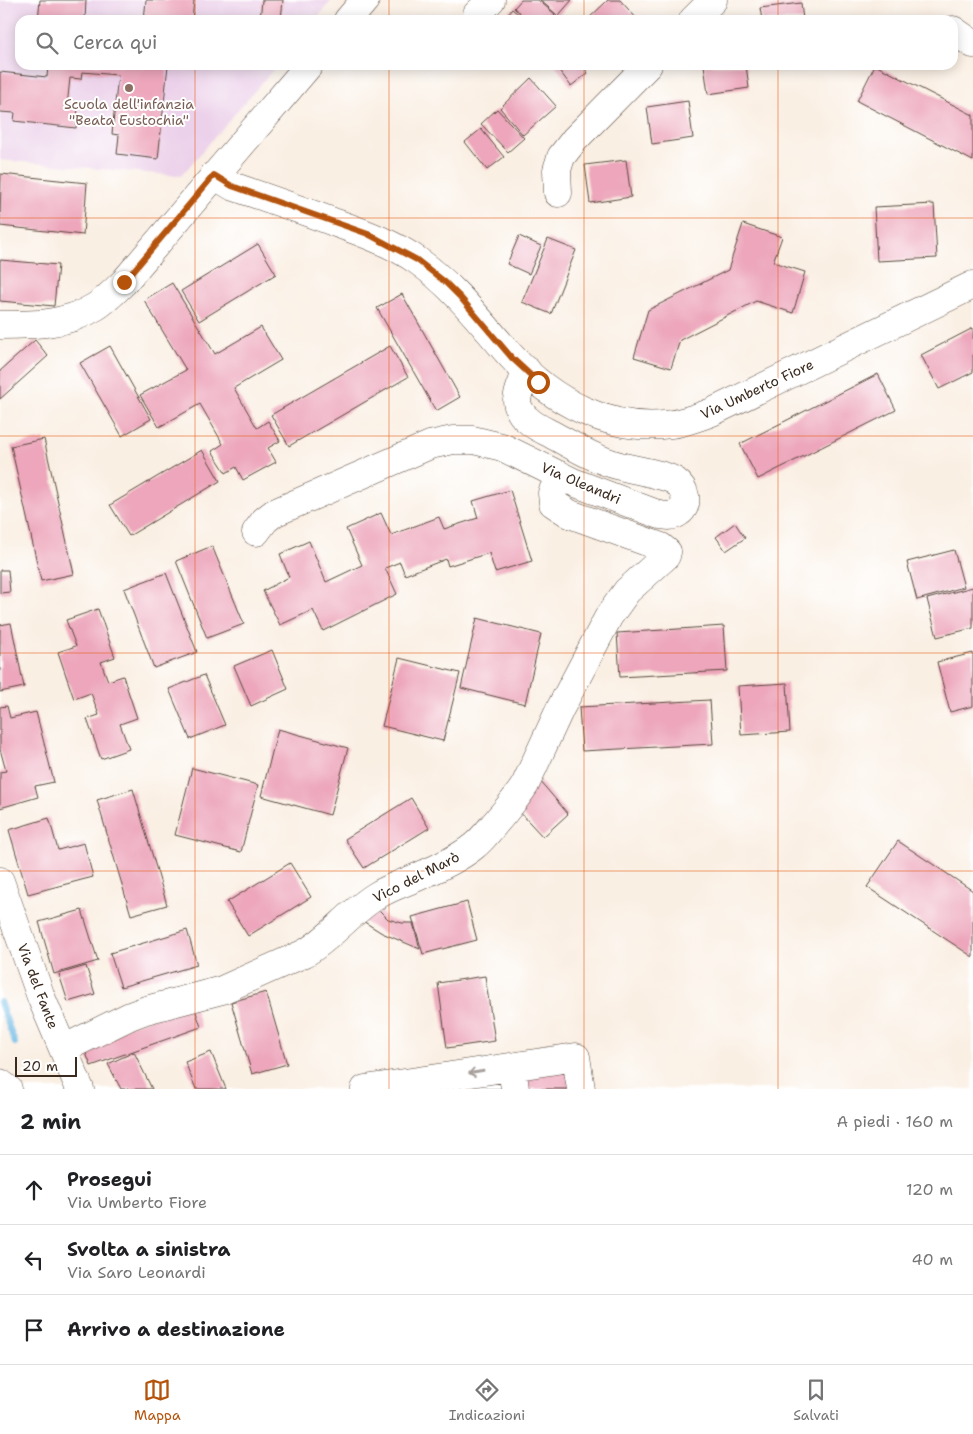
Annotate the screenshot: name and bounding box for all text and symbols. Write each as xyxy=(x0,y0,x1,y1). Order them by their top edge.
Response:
search box xyxy=(15,15,958,70)
icon: search xyxy=(33,29,61,57)
text: Cerca qui xyxy=(73,30,157,55)
marker: Scuola dell'infanzia "Beata Eustochia" xyxy=(123,82,135,94)
place label: Scuola dell'infanzia "Beata Eustochia" xyxy=(64,95,194,129)
route end xyxy=(113,271,136,294)
street label: Via Umberto Fiore xyxy=(698,355,816,423)
route start xyxy=(527,371,550,394)
street label: Via Oleandri xyxy=(538,458,624,508)
street label: Vico del Marò xyxy=(370,847,462,907)
street label: Via del Fante xyxy=(13,941,63,1031)
scale bar xyxy=(15,1054,78,1077)
text: 20 m xyxy=(22,1057,58,1075)
one-way arrow xyxy=(468,1067,484,1077)
text: 2 min xyxy=(20,1108,81,1136)
text: A piedi · 160 m xyxy=(837,1111,953,1132)
text: Prosegui xyxy=(67,1167,152,1192)
icon: ahead xyxy=(20,1176,48,1204)
text: 120 m xyxy=(906,1179,953,1200)
text: Via Umberto Fiore xyxy=(67,1192,207,1213)
text: Svolta a sinistra xyxy=(67,1237,230,1262)
icon: left xyxy=(20,1246,48,1274)
text: 40 m xyxy=(911,1249,953,1270)
text: Via Saro Leonardi xyxy=(67,1262,206,1283)
icon: arrive xyxy=(20,1316,48,1344)
text: Arrivo a destinazione xyxy=(67,1317,285,1342)
tab: Mappa xyxy=(134,1376,181,1424)
tab: Indicazioni xyxy=(449,1376,525,1424)
tab: Salvati xyxy=(793,1376,839,1424)

